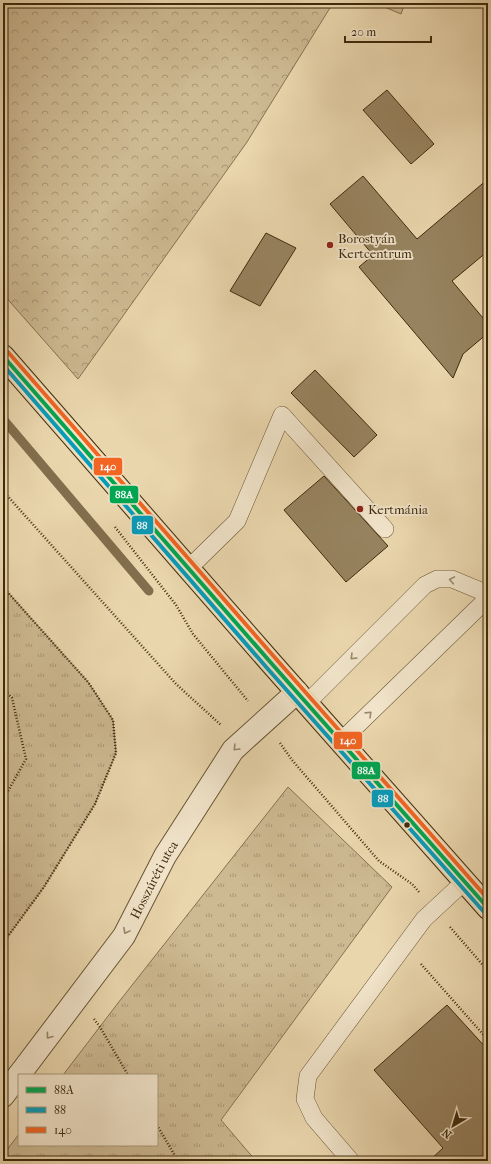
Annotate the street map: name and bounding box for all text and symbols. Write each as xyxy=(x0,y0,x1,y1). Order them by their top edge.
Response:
scale bar xyxy=(345,18,431,44)
text: 20 m xyxy=(351,25,376,39)
place label: Borostyán Kertcentrum xyxy=(338,231,412,261)
marker: Borostyán Kertcentrum xyxy=(325,240,335,250)
line badge: 140 xyxy=(93,457,123,476)
text: 140 xyxy=(100,460,116,473)
line badge: 88A xyxy=(109,485,139,504)
text: 88A xyxy=(115,488,134,501)
place label: Kertmánia xyxy=(368,502,429,517)
marker: Kertmánia xyxy=(355,504,365,514)
line badge: 88 xyxy=(131,515,154,535)
text: 88 xyxy=(136,519,148,532)
one-way arrow xyxy=(449,576,455,585)
one-way arrow xyxy=(350,652,358,660)
one-way arrow xyxy=(364,711,372,719)
line badge: 140 xyxy=(333,731,363,750)
text: 140 xyxy=(340,734,356,747)
one-way arrow xyxy=(233,743,240,751)
line badge: 88A xyxy=(351,761,381,780)
text: 88A xyxy=(357,764,376,777)
line badge: 88 xyxy=(371,789,394,808)
text: 88 xyxy=(377,792,389,805)
unlabelled marker xyxy=(402,820,412,830)
street label: Hosszúréti utca xyxy=(127,837,181,921)
one-way arrow xyxy=(124,927,131,935)
one-way arrow xyxy=(47,1031,54,1038)
legend xyxy=(18,1074,158,1146)
text: 88A xyxy=(54,1083,74,1097)
text: 88 xyxy=(54,1103,66,1117)
north arrow xyxy=(433,1106,473,1146)
text: 140 xyxy=(54,1123,72,1137)
text: N xyxy=(439,1125,454,1141)

